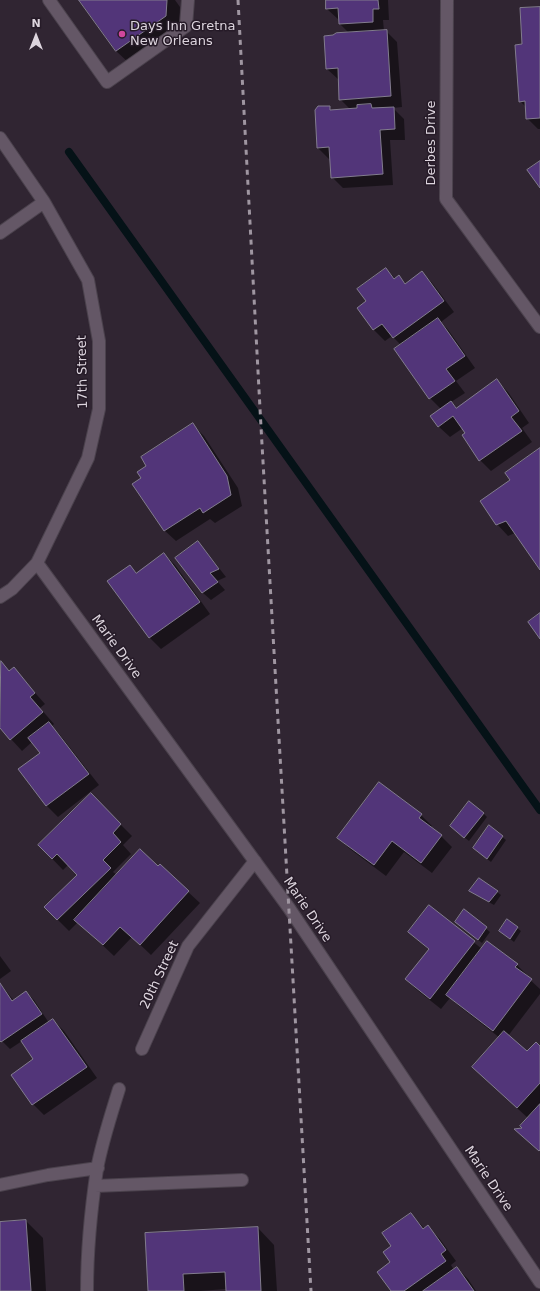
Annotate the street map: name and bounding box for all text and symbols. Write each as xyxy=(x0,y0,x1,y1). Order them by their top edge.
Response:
north arrow xyxy=(16,16,56,56)
text: N xyxy=(31,17,41,30)
place label: Days Inn Gretna New Orleans xyxy=(130,19,235,50)
marker: Days Inn Gretna New Orleans xyxy=(117,29,127,39)
street label: Derbes Drive xyxy=(424,100,440,186)
street label: 17th Street xyxy=(75,335,91,409)
street label: Marie Drive xyxy=(88,612,144,682)
street label: Marie Drive xyxy=(280,875,334,945)
street label: 20th Street xyxy=(137,938,183,1012)
street label: Marie Drive xyxy=(461,1144,515,1214)

